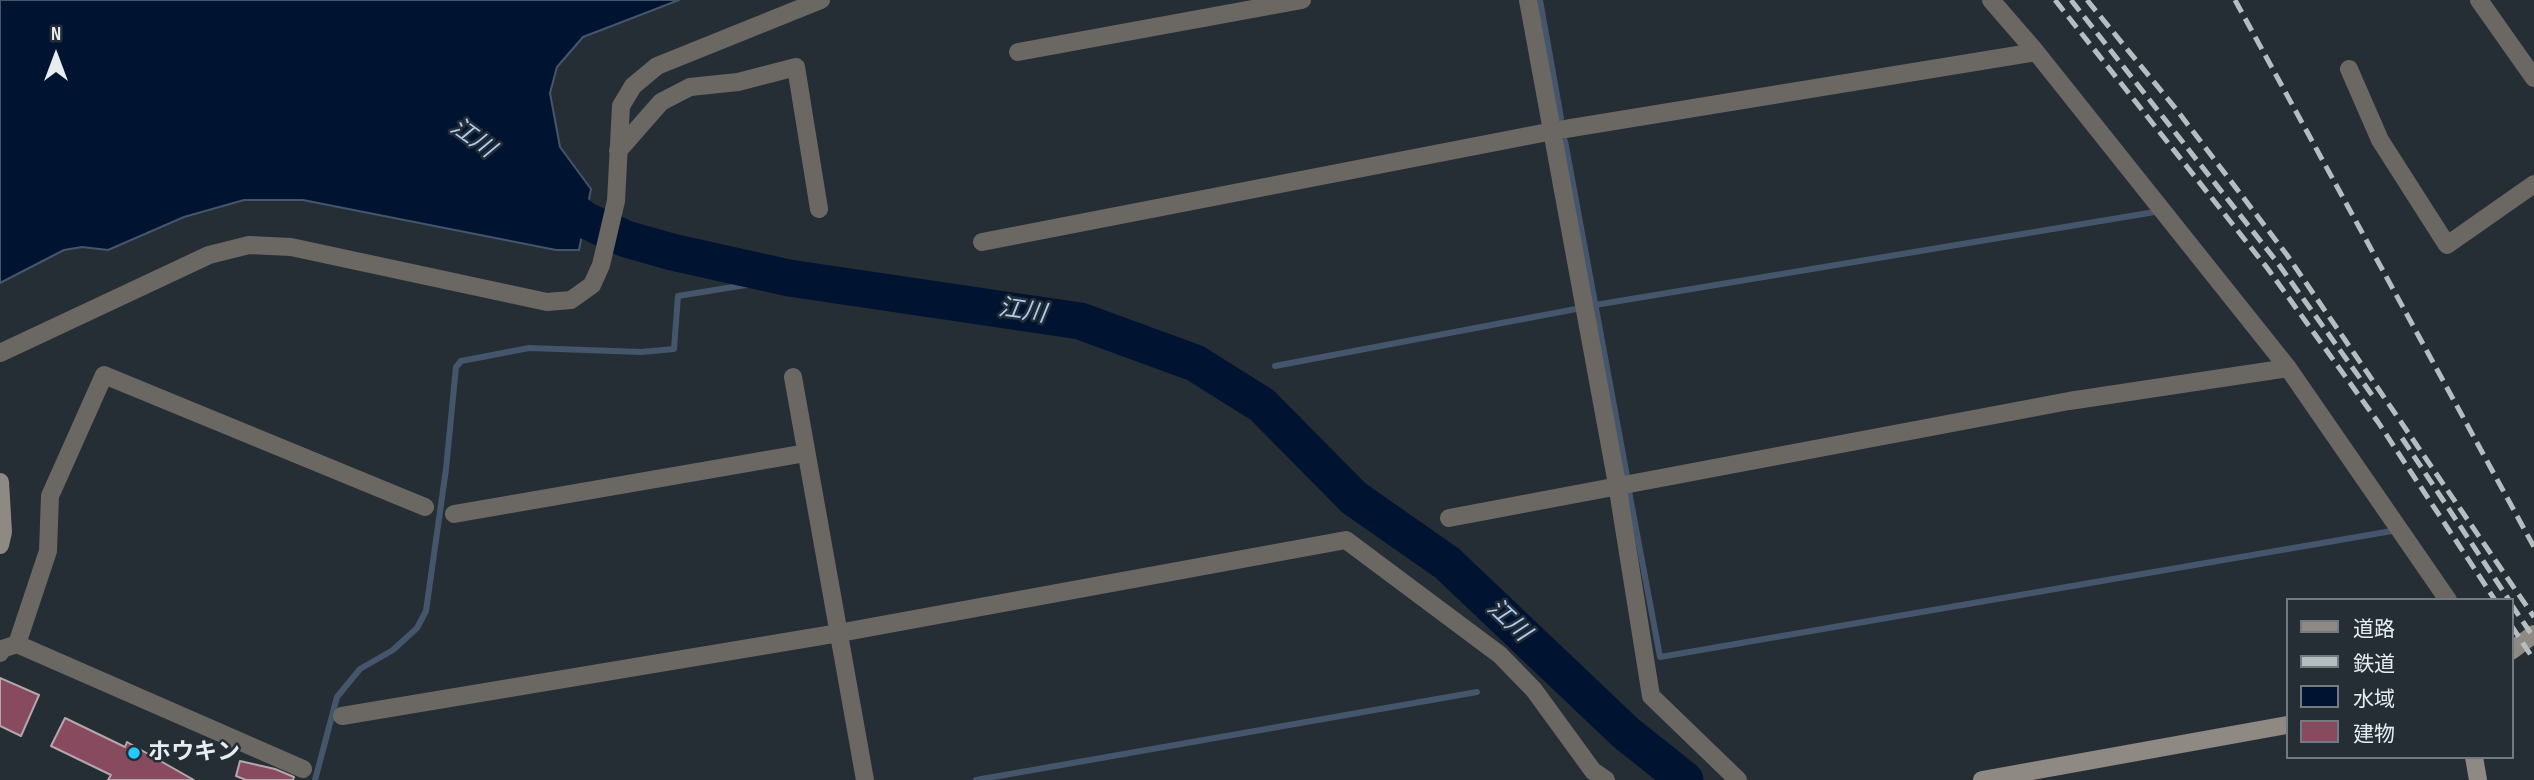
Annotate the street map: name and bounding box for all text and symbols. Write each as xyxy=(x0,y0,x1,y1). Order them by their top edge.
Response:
north arrow xyxy=(21,21,91,91)
text: N xyxy=(51,23,61,46)
water label: 江川 xyxy=(444,113,500,165)
water label: 江川 xyxy=(996,294,1048,330)
water label: 江川 xyxy=(1481,594,1535,648)
legend xyxy=(2286,598,2513,759)
text: 道路 xyxy=(2353,617,2395,642)
text: 鉄道 xyxy=(2353,652,2395,677)
text: 水域 xyxy=(2353,687,2395,712)
text: 建物 xyxy=(2353,722,2395,747)
place label: ホウキン xyxy=(148,739,240,767)
marker: ホウキン xyxy=(126,745,142,761)

